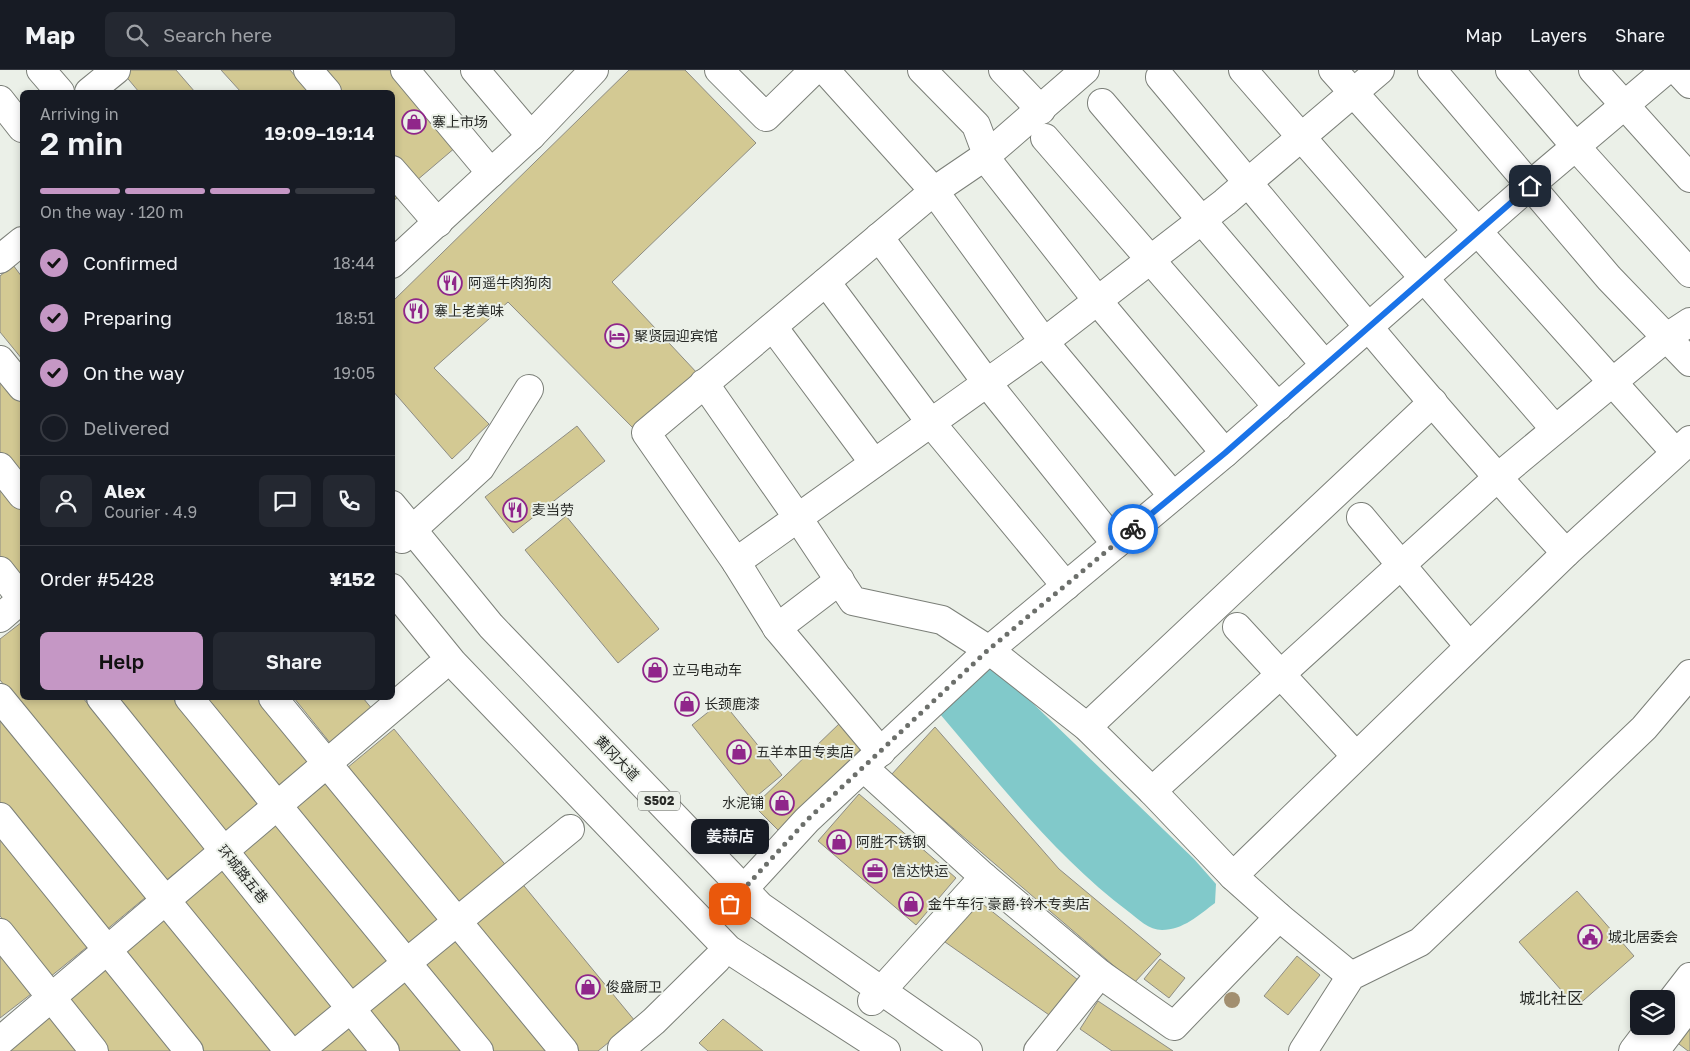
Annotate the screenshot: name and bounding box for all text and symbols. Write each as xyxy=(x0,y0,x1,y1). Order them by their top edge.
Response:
search box xyxy=(105,12,455,57)
text: Map xyxy=(25,20,75,49)
icon: search xyxy=(123,21,151,49)
text: Search here xyxy=(163,23,272,46)
text: Map xyxy=(1465,24,1502,46)
text: Layers xyxy=(1530,24,1587,46)
text: Share xyxy=(1615,24,1665,46)
text: Arriving in xyxy=(40,104,119,124)
shop icon: 寨上市场 xyxy=(401,109,427,135)
place label: 寨上市场 xyxy=(432,113,488,130)
text: 19:09–19:14 xyxy=(265,121,375,144)
text: 2 min xyxy=(40,124,123,162)
pin xyxy=(1509,165,1551,207)
icon: home xyxy=(1516,172,1544,200)
text: On the way · 120 m xyxy=(40,202,183,222)
icon: check xyxy=(40,249,68,277)
text: Confirmed xyxy=(83,251,178,274)
text: 18:44 xyxy=(333,253,375,273)
restaurant icon: 阿遥牛肉狗肉 xyxy=(437,270,463,296)
place label: 阿遥牛肉狗肉 xyxy=(468,274,552,291)
restaurant icon: 寨上老美味 xyxy=(403,298,429,324)
place label: 寨上老美味 xyxy=(434,302,504,319)
icon: check xyxy=(40,304,68,332)
text: Preparing xyxy=(83,306,172,329)
text: 18:51 xyxy=(336,308,375,328)
hotel icon: 聚贤园迎宾馆 xyxy=(604,323,630,349)
place label: 聚贤园迎宾馆 xyxy=(634,327,718,344)
icon: check xyxy=(40,359,68,387)
text: On the way xyxy=(83,361,185,384)
text: 19:05 xyxy=(334,363,375,383)
text: Delivered xyxy=(83,416,170,439)
button: person xyxy=(40,475,92,527)
button: chat xyxy=(259,475,311,527)
button: phone xyxy=(323,475,375,527)
text: Alex xyxy=(104,479,145,502)
restaurant icon: 麦当劳 xyxy=(502,497,528,523)
place label: 麦当劳 xyxy=(532,501,574,518)
text: Courier · 4.9 xyxy=(104,502,197,522)
courier xyxy=(1108,504,1158,554)
icon: bike xyxy=(1119,515,1147,543)
text: Order #5428 xyxy=(40,567,154,590)
text: ¥152 xyxy=(329,567,375,590)
button: Help xyxy=(40,632,203,690)
button: Share xyxy=(213,632,375,690)
shop icon: 立马电动车 xyxy=(642,657,668,683)
place label: 立马电动车 xyxy=(672,661,742,678)
shop icon: 长颈鹿漆 xyxy=(674,691,700,717)
place label: 长颈鹿漆 xyxy=(704,695,760,712)
street label: 黄冈大道 xyxy=(592,732,643,784)
shop icon: 五羊本田专卖店 xyxy=(726,739,752,765)
place label: 五羊本田专卖店 xyxy=(756,743,854,760)
shop icon: 水泥铺 xyxy=(769,790,795,816)
road number: S502 xyxy=(638,791,680,810)
place label: 水泥铺 xyxy=(722,794,764,811)
callout: 姜蒜店 xyxy=(691,819,769,854)
text: 姜蒜店 xyxy=(706,826,754,846)
shop icon: 阿胜不锈钢 xyxy=(826,829,852,855)
place label: 阿胜不锈钢 xyxy=(856,833,926,850)
street label: 环城路五巷 xyxy=(215,841,272,906)
office icon: 信达快运 xyxy=(862,858,888,884)
place label: 信达快运 xyxy=(892,862,948,879)
pin xyxy=(709,883,751,925)
icon: bag xyxy=(716,890,744,918)
shop icon: 金牛车行 豪爵·铃木专卖店 xyxy=(898,891,924,917)
place label: 金牛车行 豪爵·铃木专卖店 xyxy=(928,895,1090,912)
public building icon: 城北居委会 xyxy=(1577,924,1603,950)
place label: 城北居委会 xyxy=(1608,928,1678,945)
shop icon: 俊盛厨卫 xyxy=(575,974,601,1000)
place label: 俊盛厨卫 xyxy=(606,978,662,995)
district label: 城北社区 xyxy=(1519,988,1583,1008)
map controls xyxy=(1630,990,1675,1035)
button: layers xyxy=(1630,990,1675,1035)

